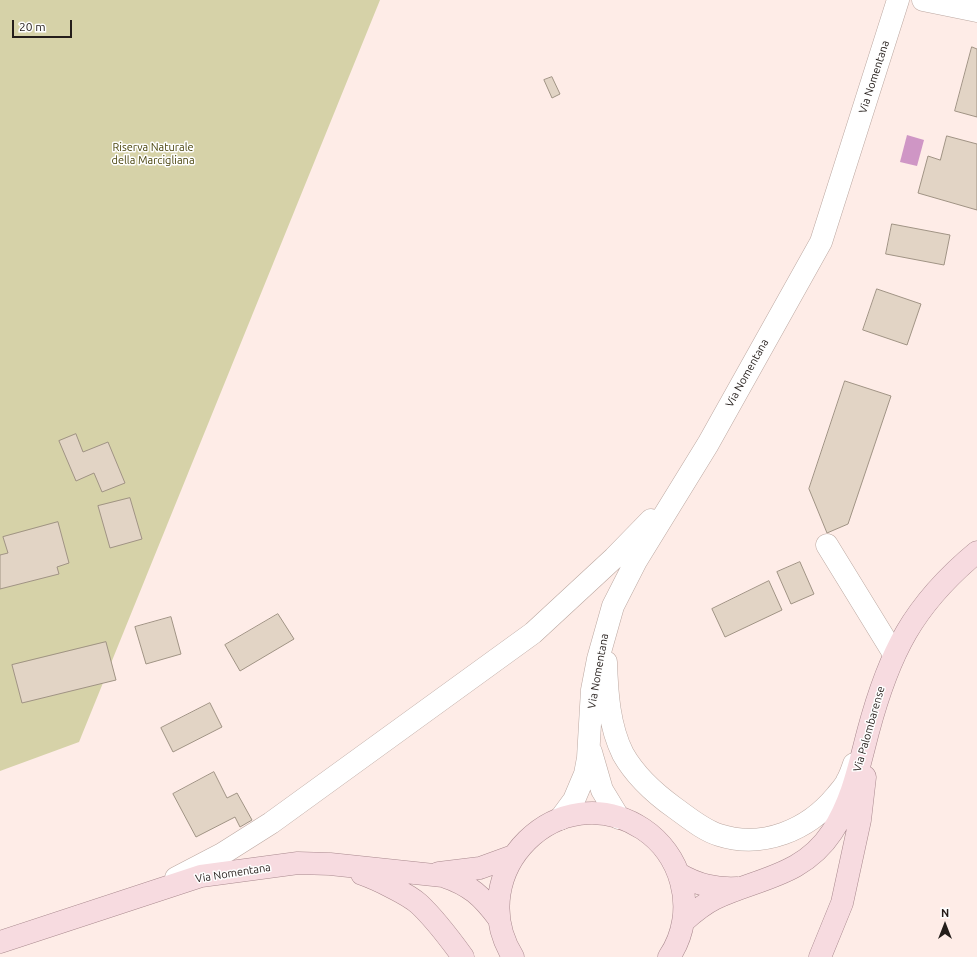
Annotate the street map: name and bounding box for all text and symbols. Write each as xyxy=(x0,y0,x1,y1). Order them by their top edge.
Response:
scale bar xyxy=(14,12,74,38)
text: 20 m xyxy=(19,20,46,33)
street label: Via Nomentana xyxy=(856,39,892,115)
park label: Riserva Naturale della Marcigliana xyxy=(111,140,195,166)
street label: Via Nomentana xyxy=(723,336,771,410)
street label: Via Nomentana xyxy=(585,632,611,710)
street label: Via Palombarense xyxy=(850,685,888,773)
street label: Via Nomentana xyxy=(194,861,272,885)
north arrow xyxy=(925,905,965,945)
text: N xyxy=(941,907,949,919)

